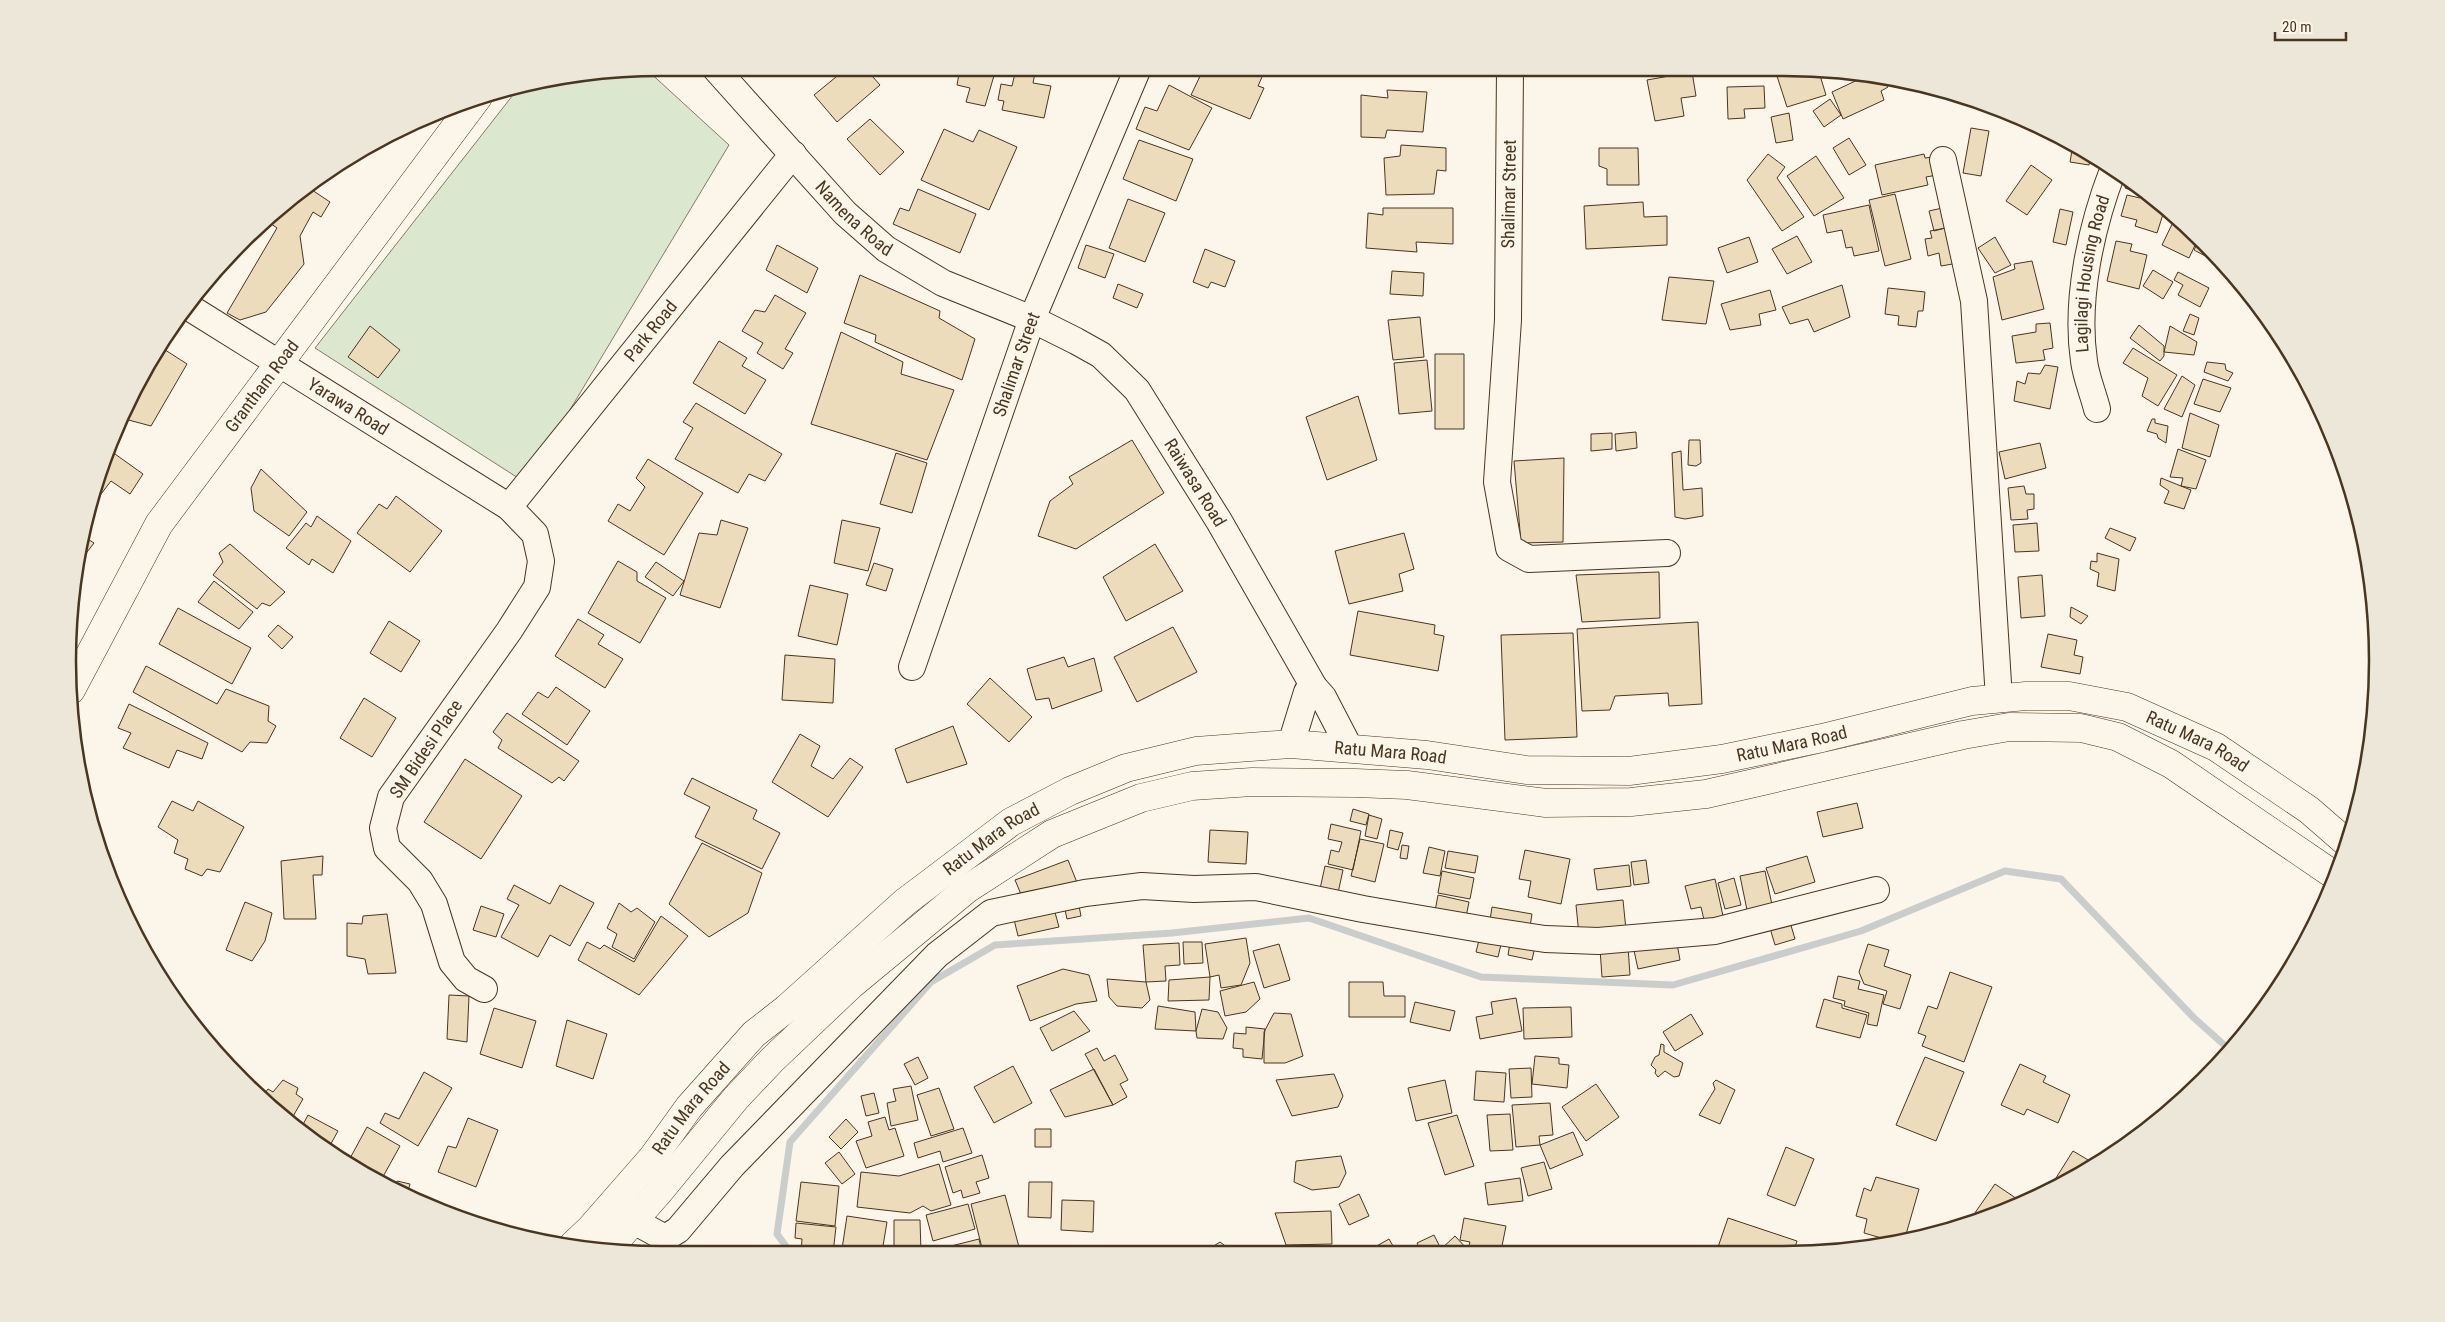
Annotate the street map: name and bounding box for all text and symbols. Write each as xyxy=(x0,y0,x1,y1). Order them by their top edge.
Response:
scale bar xyxy=(2275,10,2346,42)
text: 20 m xyxy=(2282,18,2312,36)
street label: Shalimar Street xyxy=(1497,139,1520,249)
street label: Namena Road xyxy=(811,176,896,260)
street label: Lagilagi Housing Road xyxy=(2070,192,2113,354)
street label: Park Road xyxy=(619,296,681,365)
street label: Shalimar Street xyxy=(988,309,1044,419)
street label: Grantham Road xyxy=(220,336,303,436)
street label: Yarawa Road xyxy=(304,373,393,439)
street label: Raiwasa Road xyxy=(1160,434,1231,530)
street label: SM Bidesi Place xyxy=(385,695,466,802)
street label: Ratu Mara Road xyxy=(2143,706,2253,776)
street label: Ratu Mara Road xyxy=(1734,721,1849,766)
street label: Ratu Mara Road xyxy=(1333,737,1448,768)
street label: Ratu Mara Road xyxy=(939,798,1043,879)
street label: Ratu Mara Road xyxy=(647,1057,734,1158)

